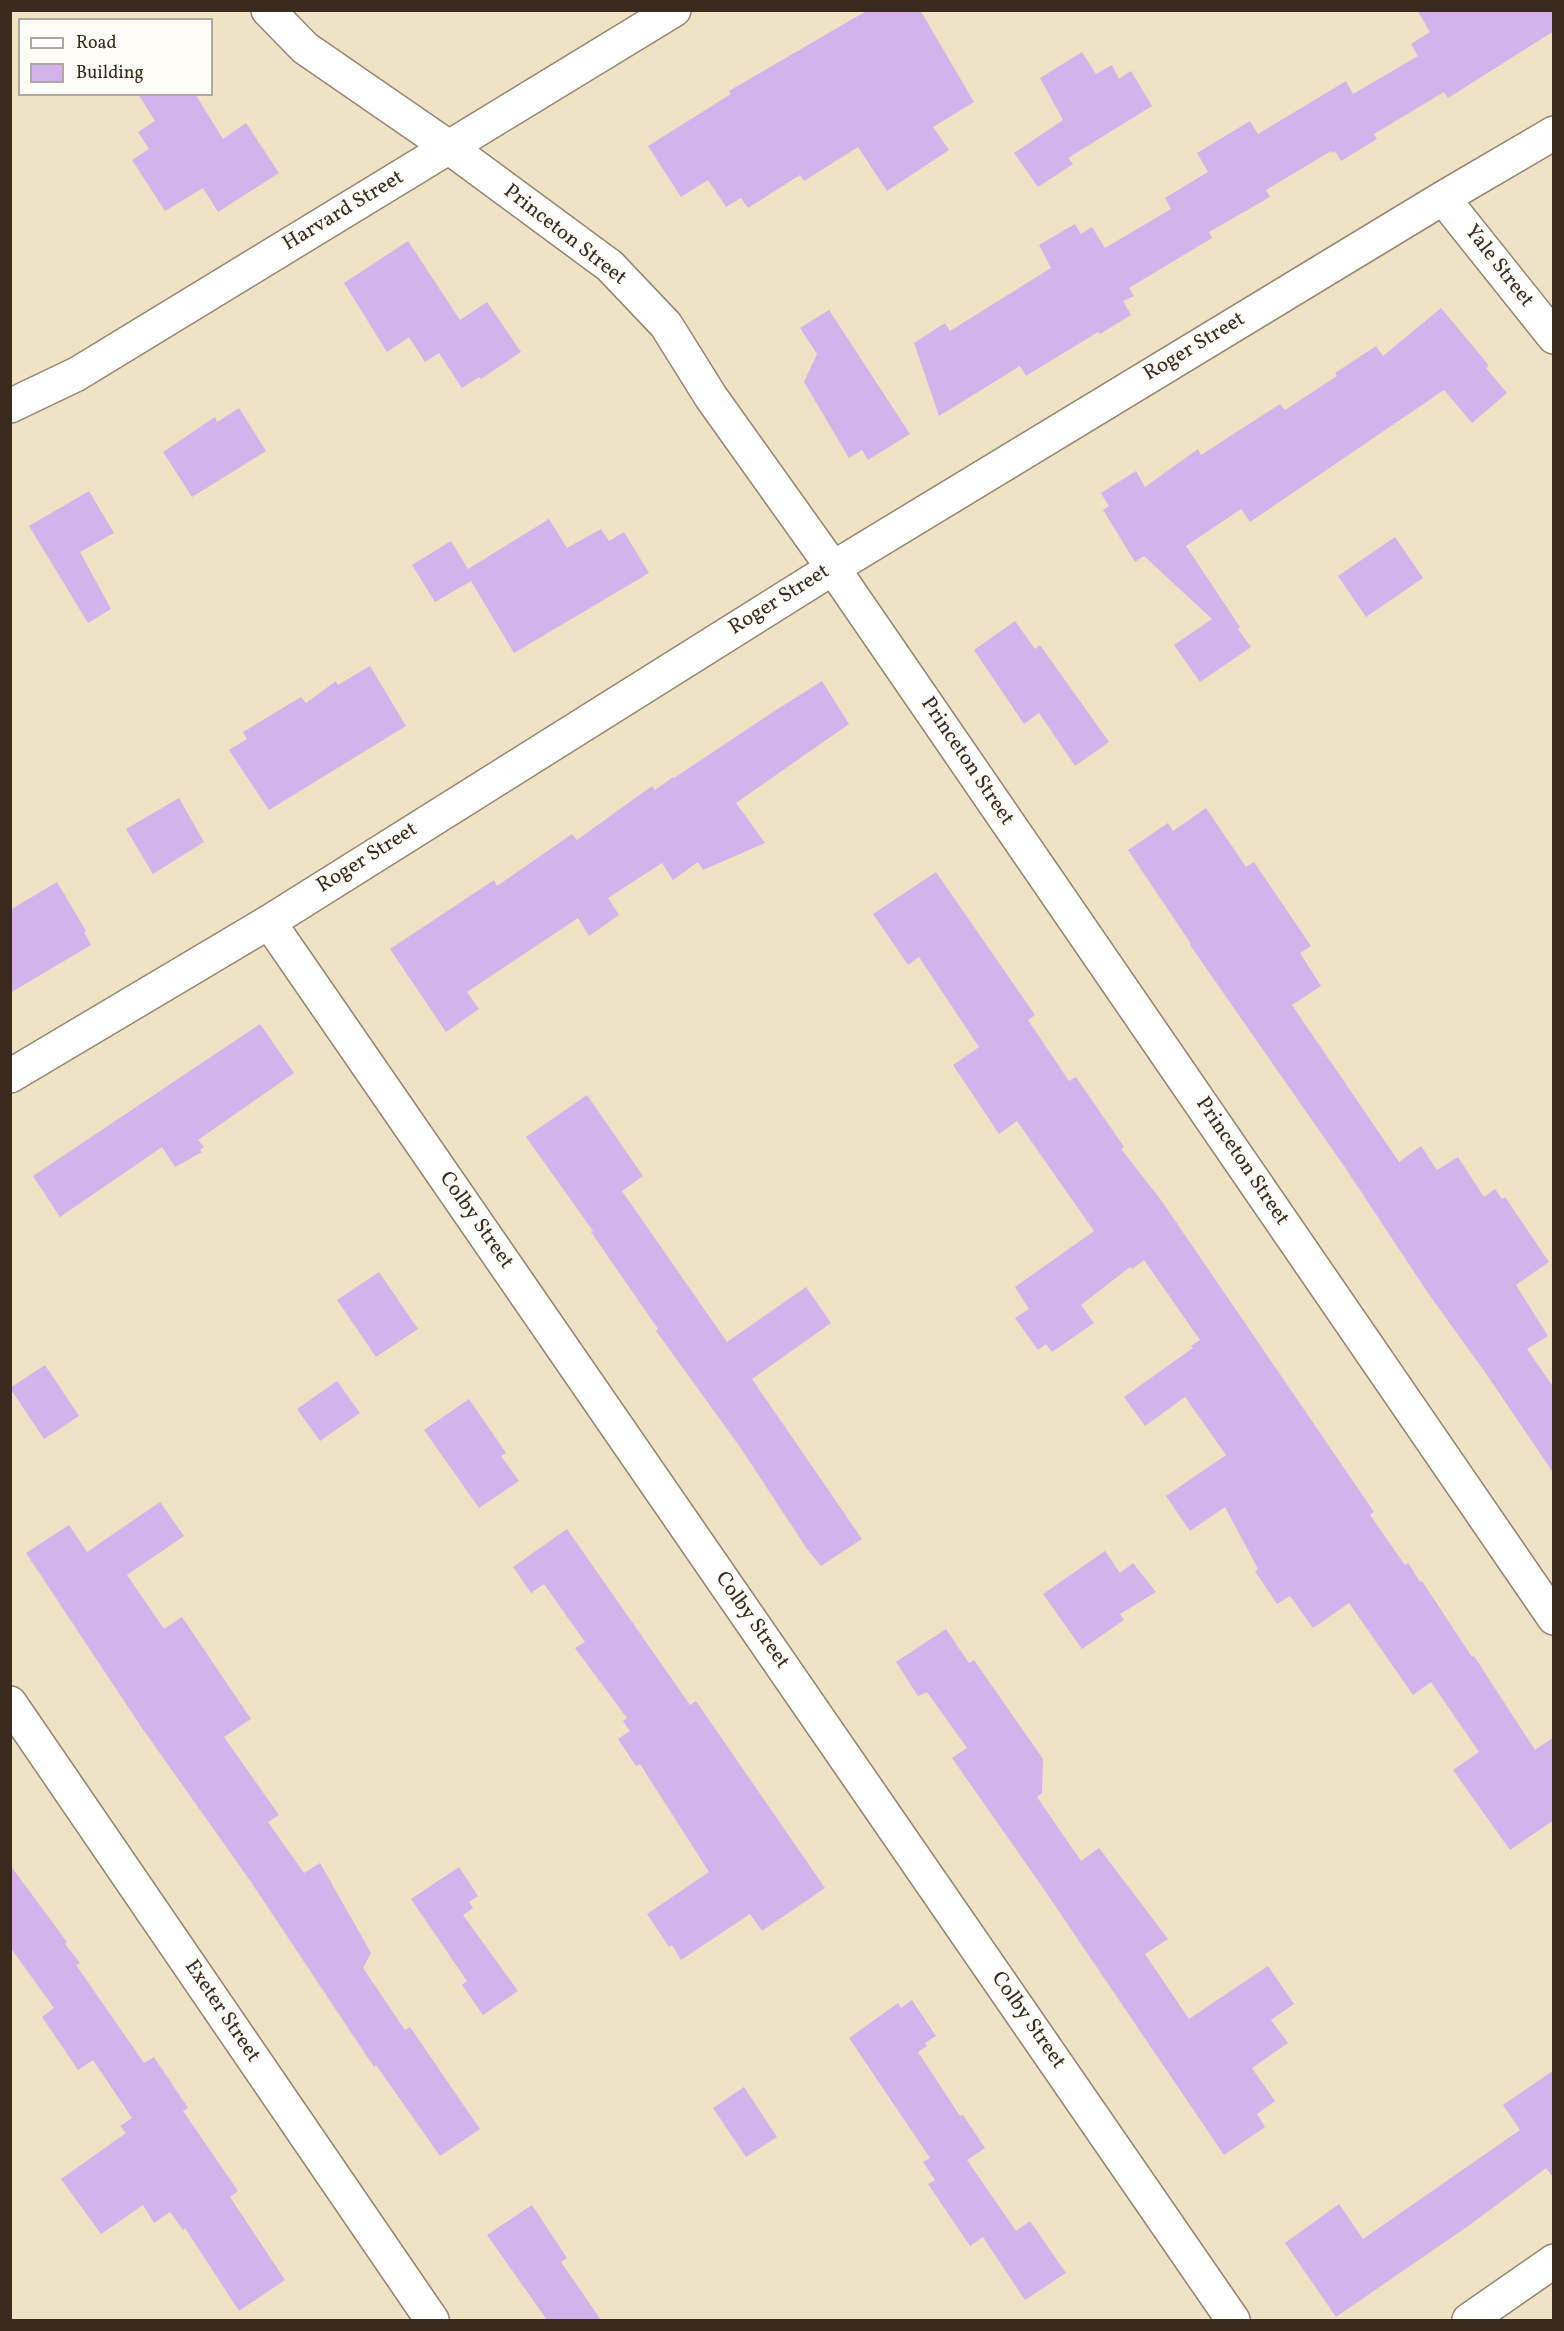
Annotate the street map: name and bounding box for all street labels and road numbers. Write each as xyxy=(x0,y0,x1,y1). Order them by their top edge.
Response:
street label: Harvard Street xyxy=(279,166,409,258)
street label: Princeton Street xyxy=(497,180,631,292)
street label: Yale Street xyxy=(1458,221,1538,313)
street label: Roger Street xyxy=(1140,308,1250,388)
street label: Roger Street xyxy=(725,560,835,642)
street label: Princeton Street xyxy=(914,693,1018,831)
street label: Roger Street xyxy=(313,818,423,900)
street label: Princeton Street xyxy=(1189,1093,1293,1231)
street label: Colby Street xyxy=(432,1168,518,1274)
street label: Colby Street xyxy=(708,1568,794,1674)
street label: Exeter Street xyxy=(177,1956,265,2068)
street label: Colby Street xyxy=(984,1968,1070,2074)

